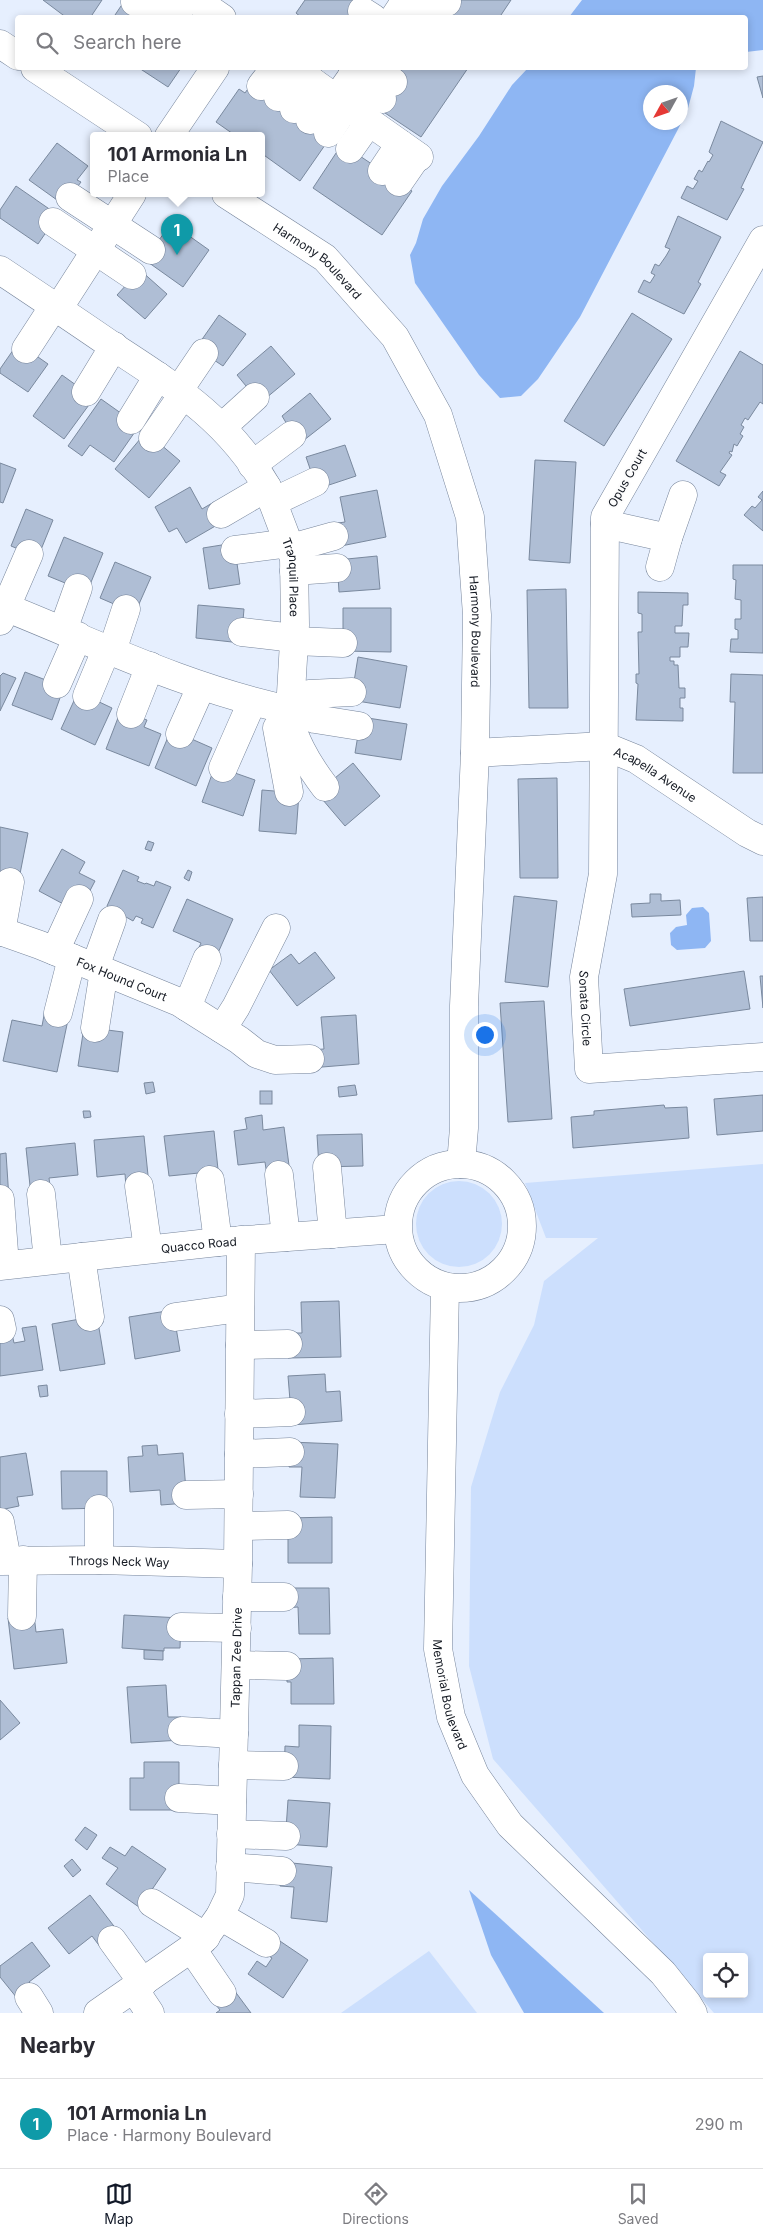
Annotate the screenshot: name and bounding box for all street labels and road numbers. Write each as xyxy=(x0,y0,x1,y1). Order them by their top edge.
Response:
street label: Harmony Boulevard xyxy=(271,219,365,302)
street label: Opus Court xyxy=(604,446,650,510)
street label: Tranquil Place xyxy=(279,535,302,617)
street label: Harmony Boulevard xyxy=(467,575,485,688)
street label: Acapella Avenue xyxy=(612,743,700,805)
street label: Fox Hound Court xyxy=(75,953,169,1004)
street label: Sonata Circle xyxy=(576,969,595,1046)
street label: Quacco Road xyxy=(160,1233,237,1256)
street label: Throgs Neck Way xyxy=(68,1552,170,1570)
street label: Tappan Zee Drive xyxy=(227,1607,244,1708)
street label: Memorial Boulevard xyxy=(430,1639,471,1752)

